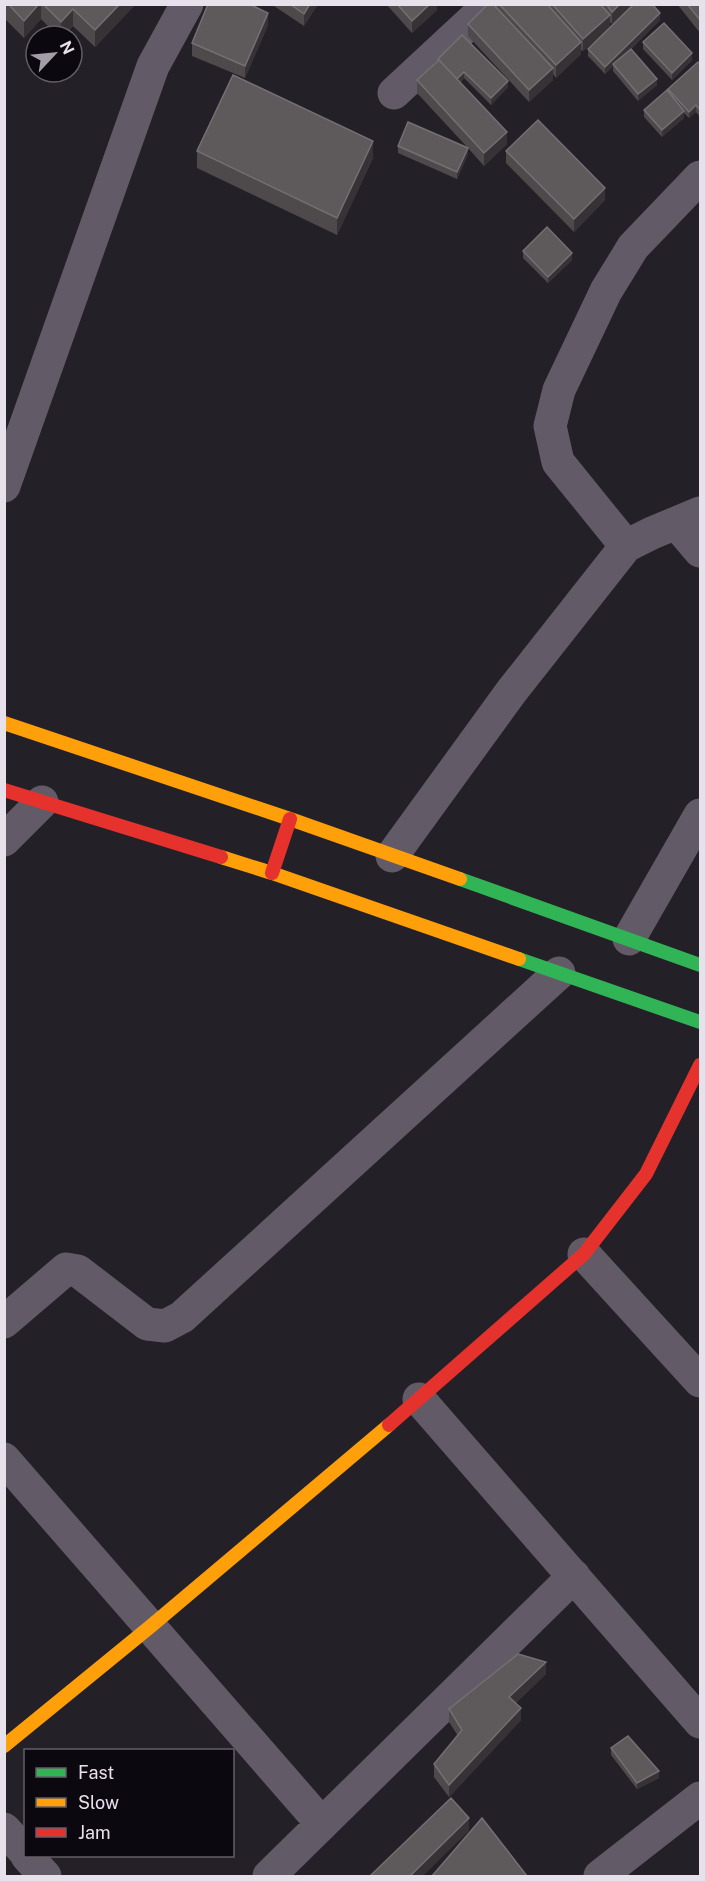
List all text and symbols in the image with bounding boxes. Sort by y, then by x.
north arrow [24,24,84,84]
text: N [56,38,78,57]
legend [24,1749,234,1857]
text: Fast [78,1762,114,1783]
text: Slow [78,1792,119,1813]
text: Jam [78,1822,111,1843]

